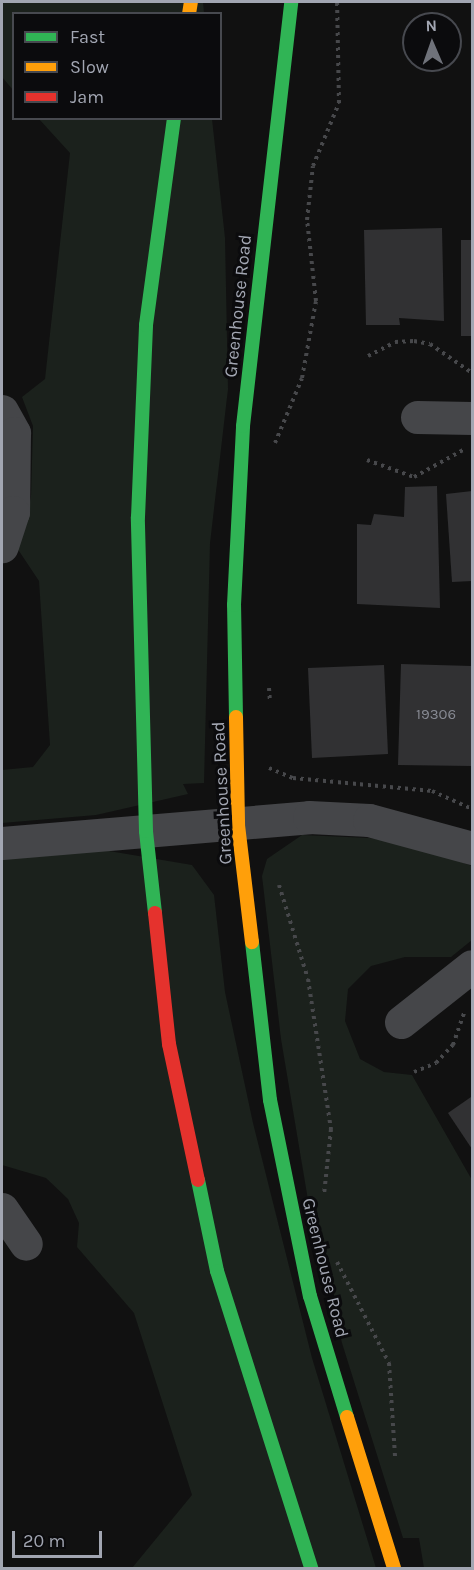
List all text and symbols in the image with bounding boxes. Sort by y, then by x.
legend [12,12,222,120]
north arrow [402,12,462,72]
text: N [425,16,437,35]
text: Fast [70,26,105,48]
text: Slow [70,56,109,78]
text: Jam [70,86,104,108]
street label: Greenhouse Road [220,234,256,378]
house number: 19306 [416,706,456,724]
street label: Greenhouse Road [207,721,237,865]
street label: Greenhouse Road [297,1196,353,1340]
scale bar [15,1519,105,1557]
text: 20 m [23,1530,65,1552]

